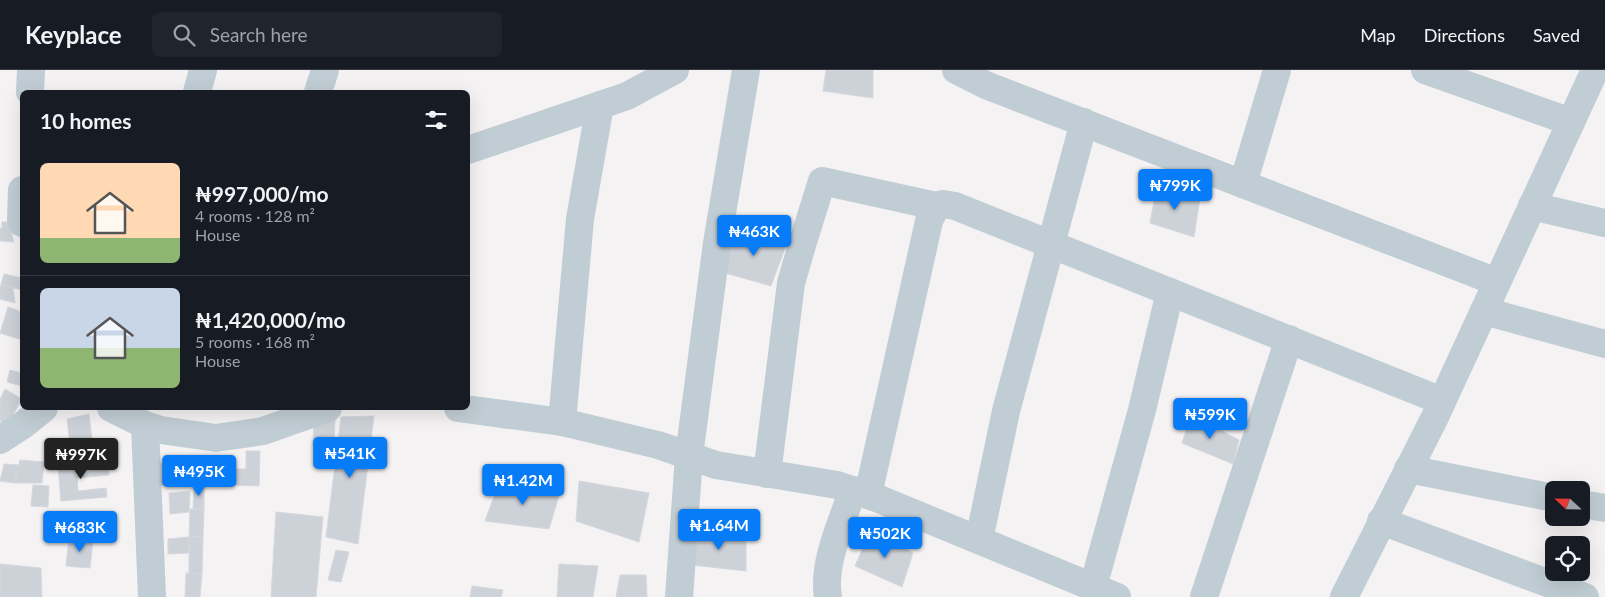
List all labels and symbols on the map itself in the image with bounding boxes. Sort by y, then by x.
pin: ₦799K [1140,168,1210,211]
pin: ₦463K [719,214,789,257]
pin: ₦599K [1175,398,1245,440]
pin: ₦541K [315,436,385,479]
pin: ₦997K [46,438,116,480]
pin: ₦495K [164,454,234,497]
pin: ₦1.42M [482,464,564,506]
north arrow [1545,481,1590,526]
pin: ₦1.64M [678,508,760,551]
pin: ₦683K [45,510,115,553]
pin: ₦502K [850,516,920,559]

